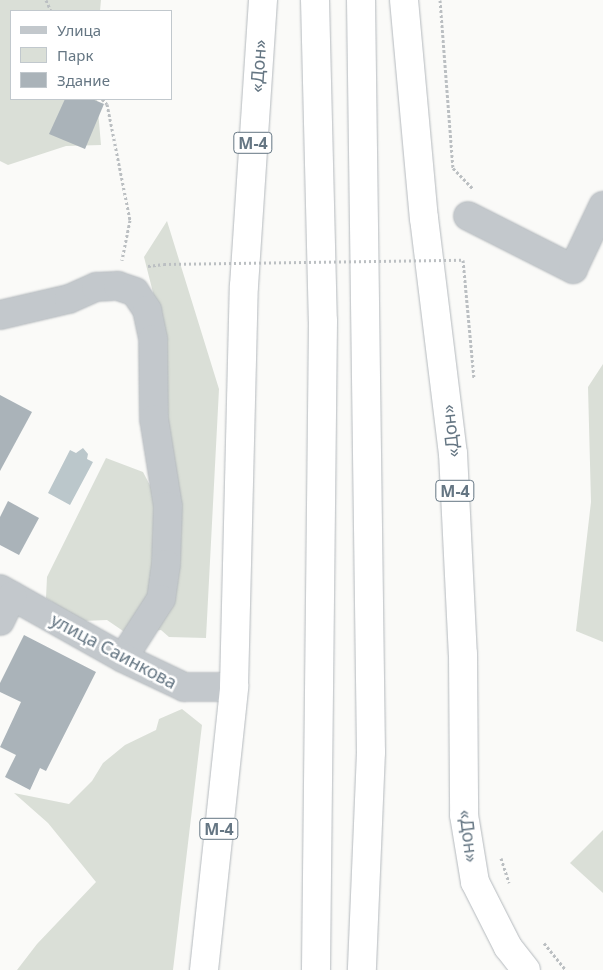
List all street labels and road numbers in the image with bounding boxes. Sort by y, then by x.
street label: «Дон» [245,39,271,93]
road number: М-4 [233,130,273,156]
street label: «Дон» [436,403,464,459]
road number: М-4 [435,478,475,504]
street label: улица Саинкова [47,609,181,693]
street label: «Дон» [455,808,483,864]
road number: М-4 [199,816,239,842]

